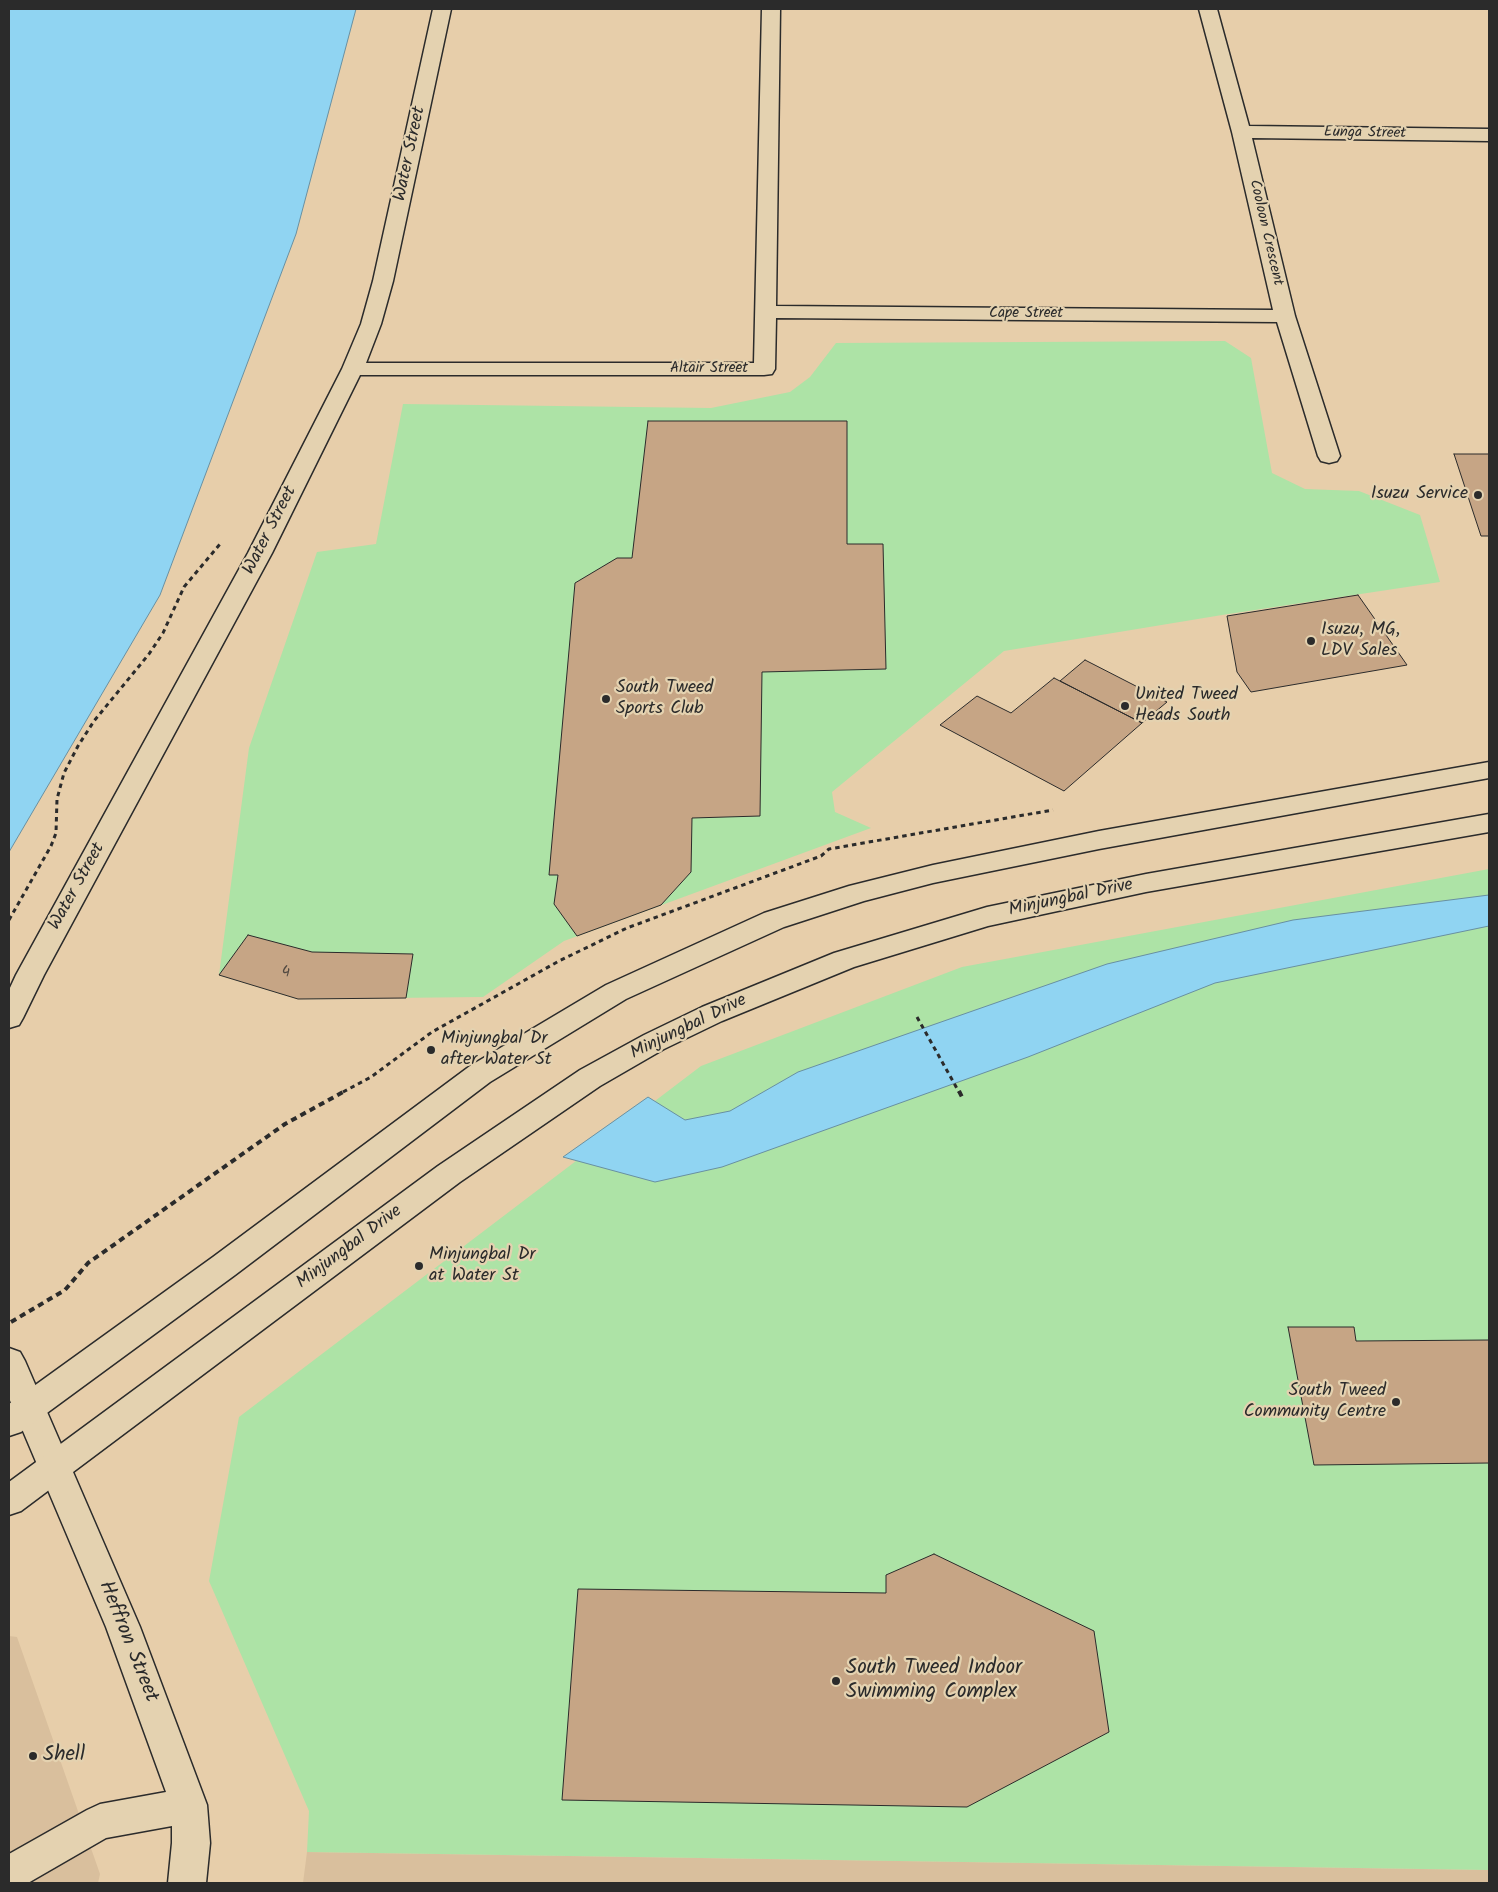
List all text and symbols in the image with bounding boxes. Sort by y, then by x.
street label: Water Street [390,105,432,203]
street label: Eunga Street [1324,124,1406,144]
street label: Cooloon Crescent [1244,178,1286,288]
street label: Cape Street [989,305,1063,323]
street label: Altair Street [670,360,748,378]
street label: Water Street [239,483,303,579]
place label: Isuzu Service [1371,484,1468,506]
marker: Isuzu Service [1472,489,1484,501]
place label: Isuzu, MG, LDV Sales [1321,620,1400,662]
marker: Isuzu, MG, LDV Sales [1305,635,1317,647]
place label: South Tweed Sports Club [616,678,713,721]
place label: United Tweed Heads South [1135,685,1238,728]
marker: South Tweed Sports Club [600,693,612,705]
marker: United Tweed Heads South [1119,700,1131,712]
street label: Water Street [45,840,111,934]
street label: Minjungbal Drive [1007,875,1135,923]
house number: 4 [282,964,290,982]
street label: Minjungbal Drive [627,991,751,1065]
place label: Minjungbal Dr after Water St [441,1029,552,1072]
marker: Minjungbal Dr after Water St [425,1044,437,1056]
street label: Minjungbal Drive [293,1201,407,1295]
place label: Minjungbal Dr at Water St [429,1245,536,1288]
marker: Minjungbal Dr at Water St [413,1260,425,1272]
place label: South Tweed Community Centre [1244,1381,1386,1424]
marker: South Tweed Community Centre [1390,1396,1402,1408]
street label: Heffron Street [91,1578,163,1706]
place label: South Tweed Indoor Swimming Complex [846,1656,1022,1706]
marker: South Tweed Indoor Swimming Complex [830,1675,842,1687]
place label: Shell [43,1743,85,1769]
marker: Shell [27,1750,39,1762]

